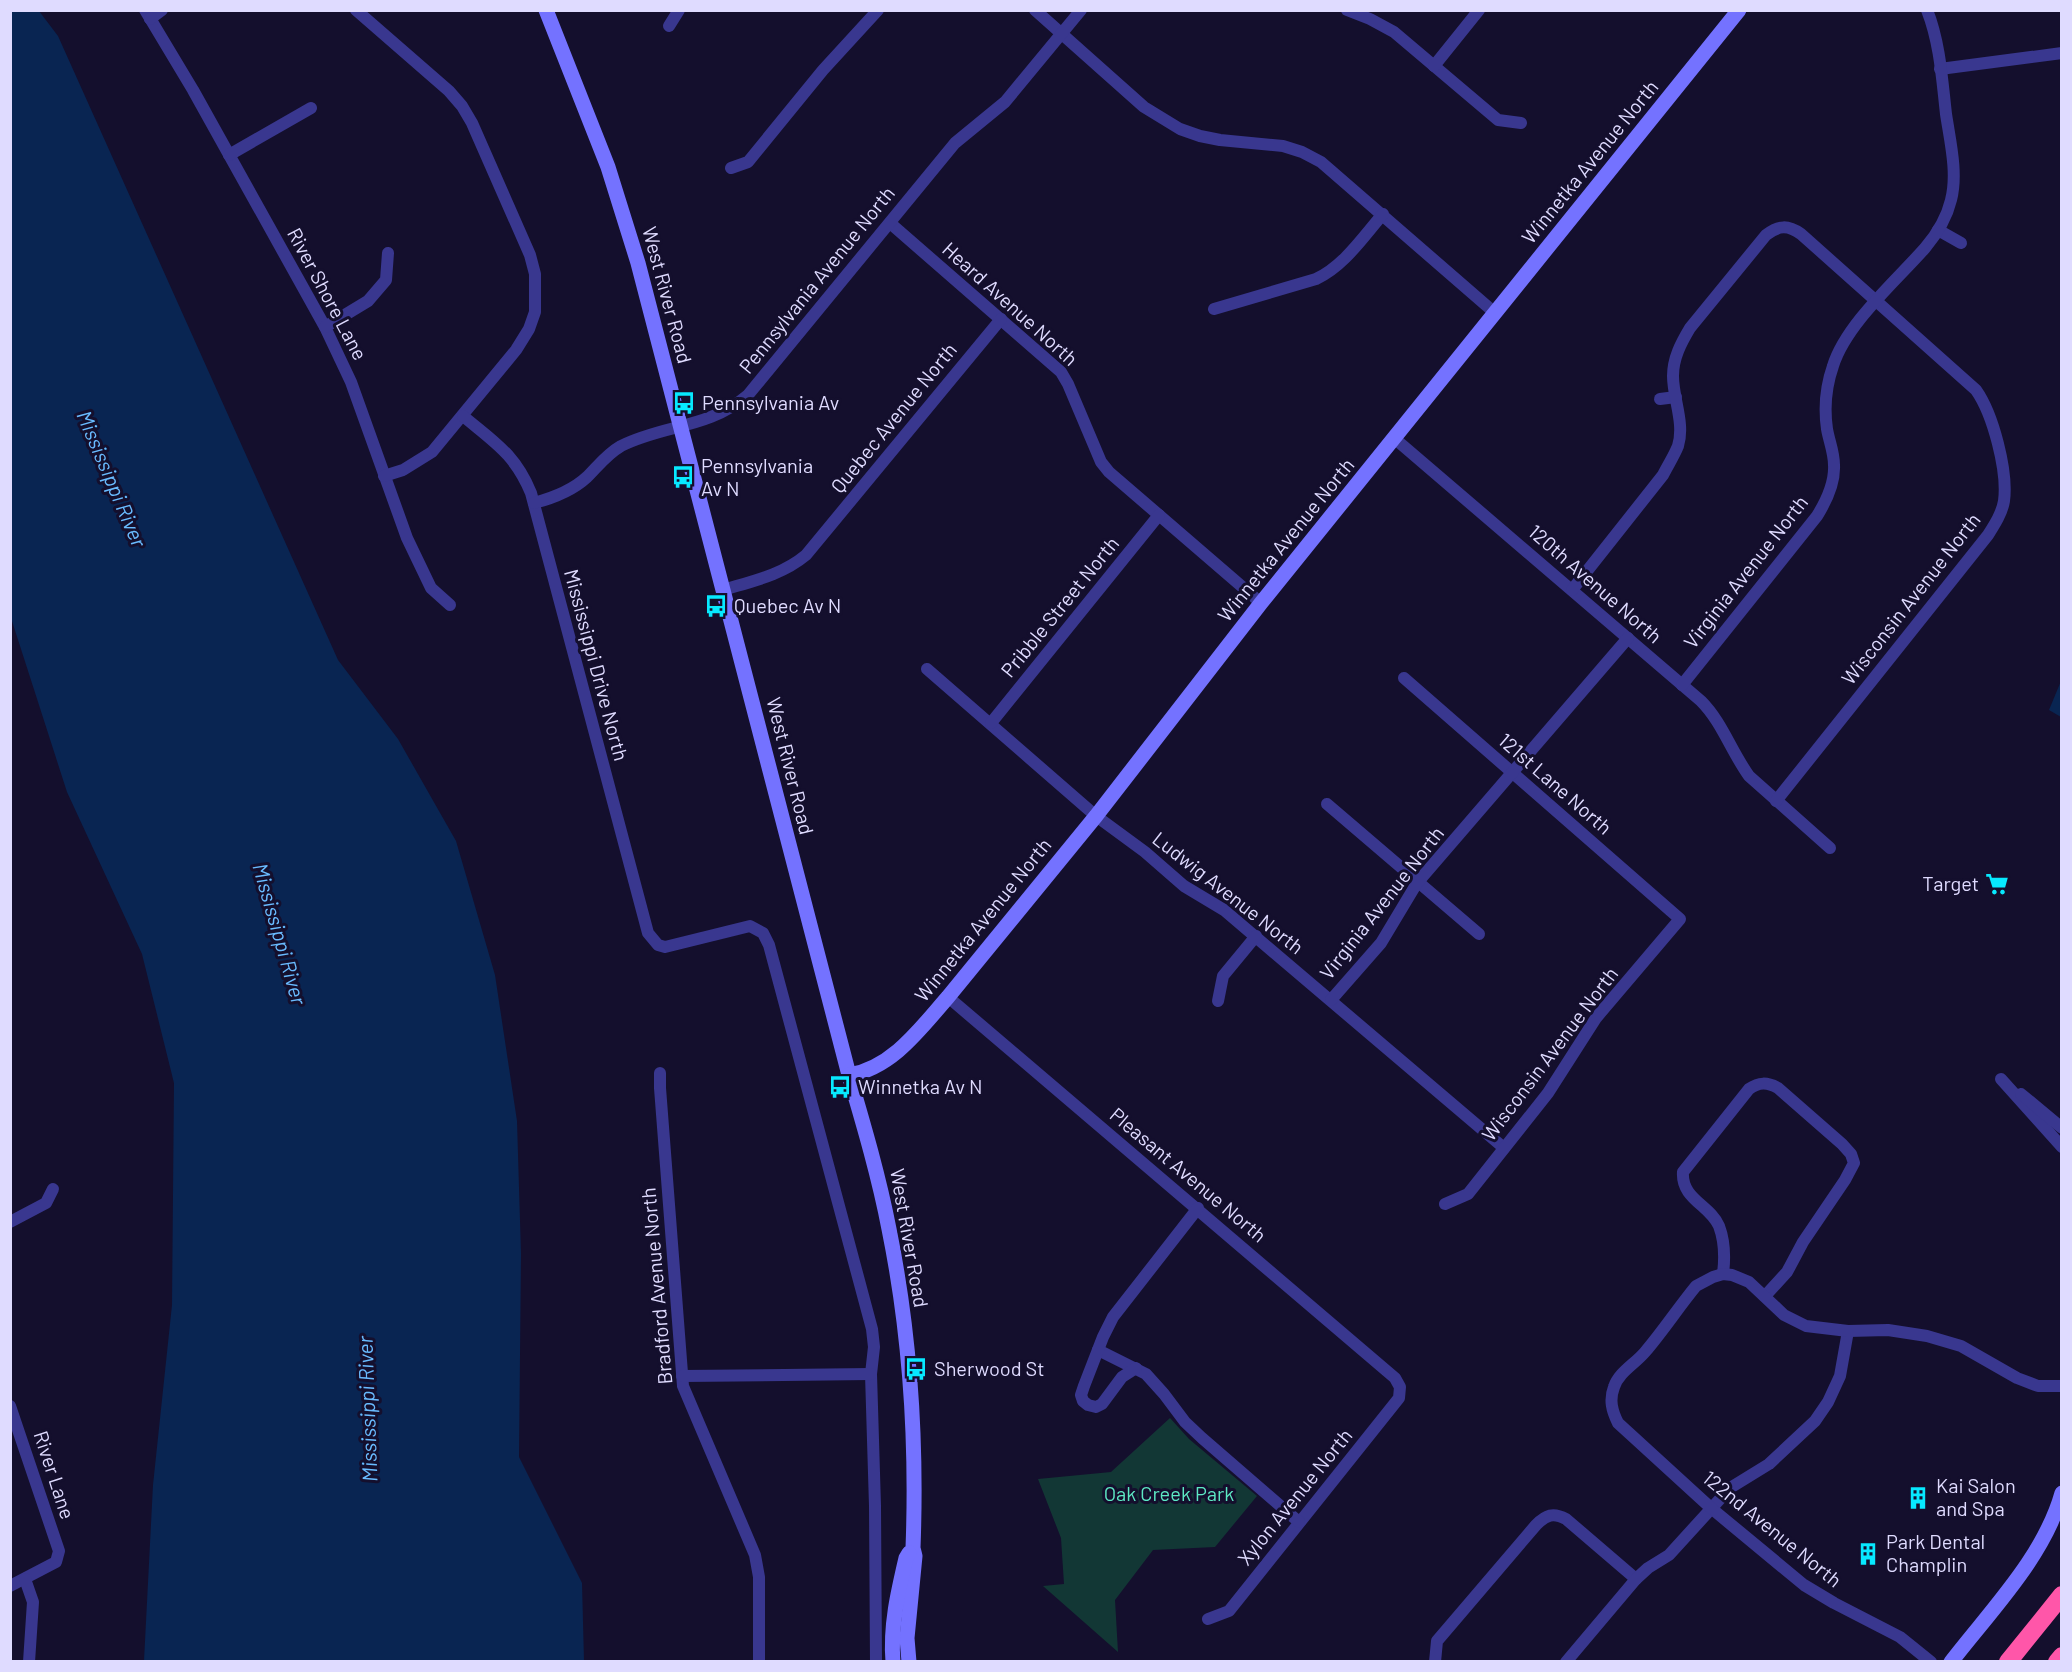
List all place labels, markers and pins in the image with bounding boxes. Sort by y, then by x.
bus stop icon: Pennsylvania Av [671,390,697,416]
place label: Pennsylvania Av [702,390,839,414]
place label: Pennsylvania Av N [701,453,813,500]
bus stop icon: Pennsylvania Av N [670,464,696,490]
bus stop icon: Quebec Av N [703,593,729,619]
place label: Quebec Av N [734,593,841,617]
place label: Target [1922,871,1979,895]
supermarket icon: Target [1984,871,2010,897]
bus stop icon: Winnetka Av N [827,1074,853,1100]
place label: Winnetka Av N [858,1074,983,1098]
bus stop icon: Sherwood St [903,1356,929,1382]
place label: Sherwood St [934,1356,1045,1380]
place label: Kai Salon and Spa [1936,1473,2016,1520]
building icon: Kai Salon and Spa [1905,1485,1931,1511]
place label: Park Dental Champlin [1886,1529,1985,1576]
building icon: Park Dental Champlin [1855,1541,1881,1567]

